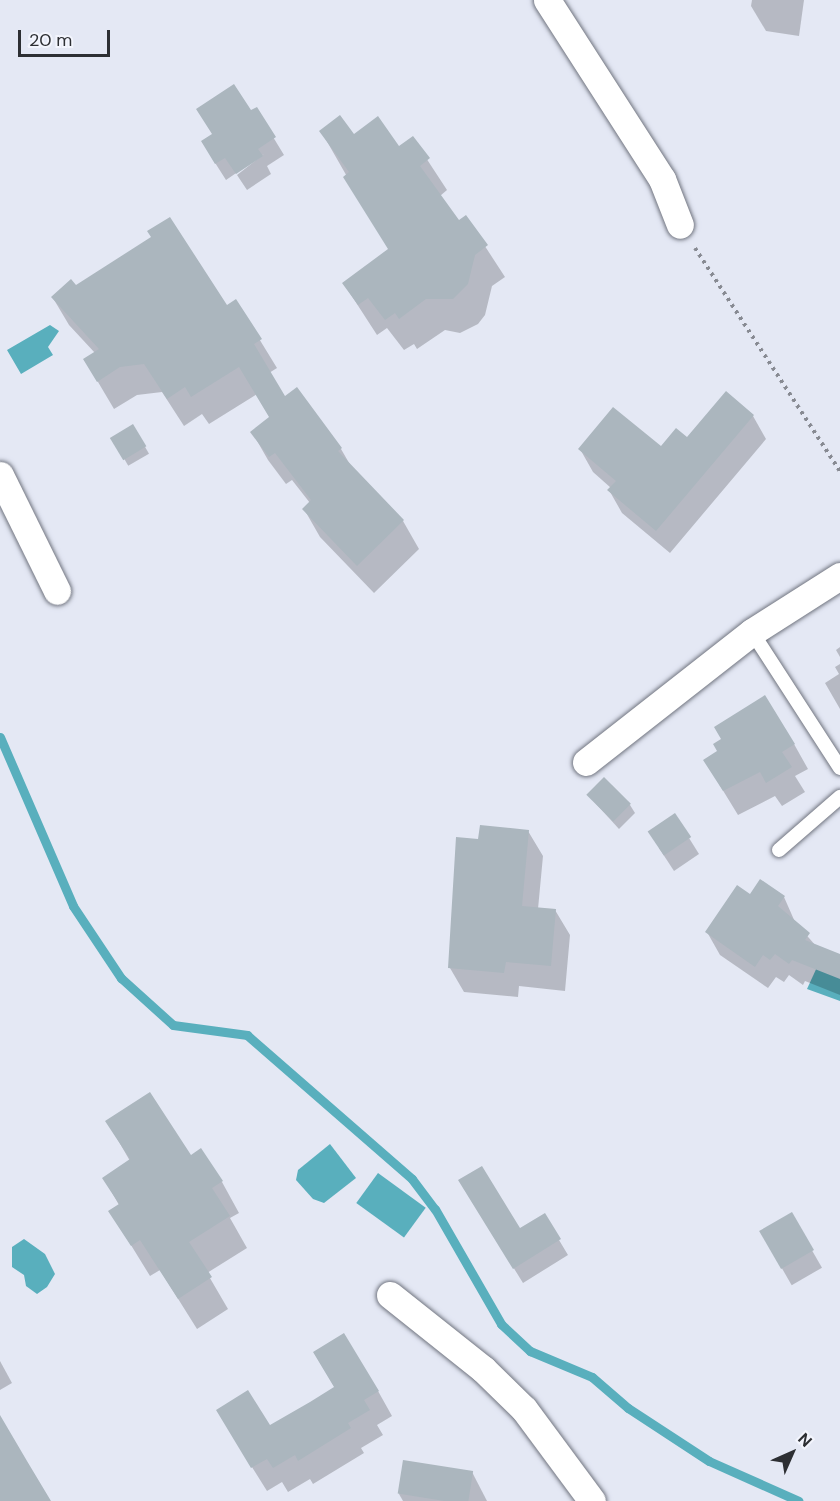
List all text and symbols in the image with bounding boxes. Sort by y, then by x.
scale bar [21,18,112,56]
text: 20 m [29,28,72,52]
north arrow [762,1423,822,1483]
text: N [794,1428,817,1451]

